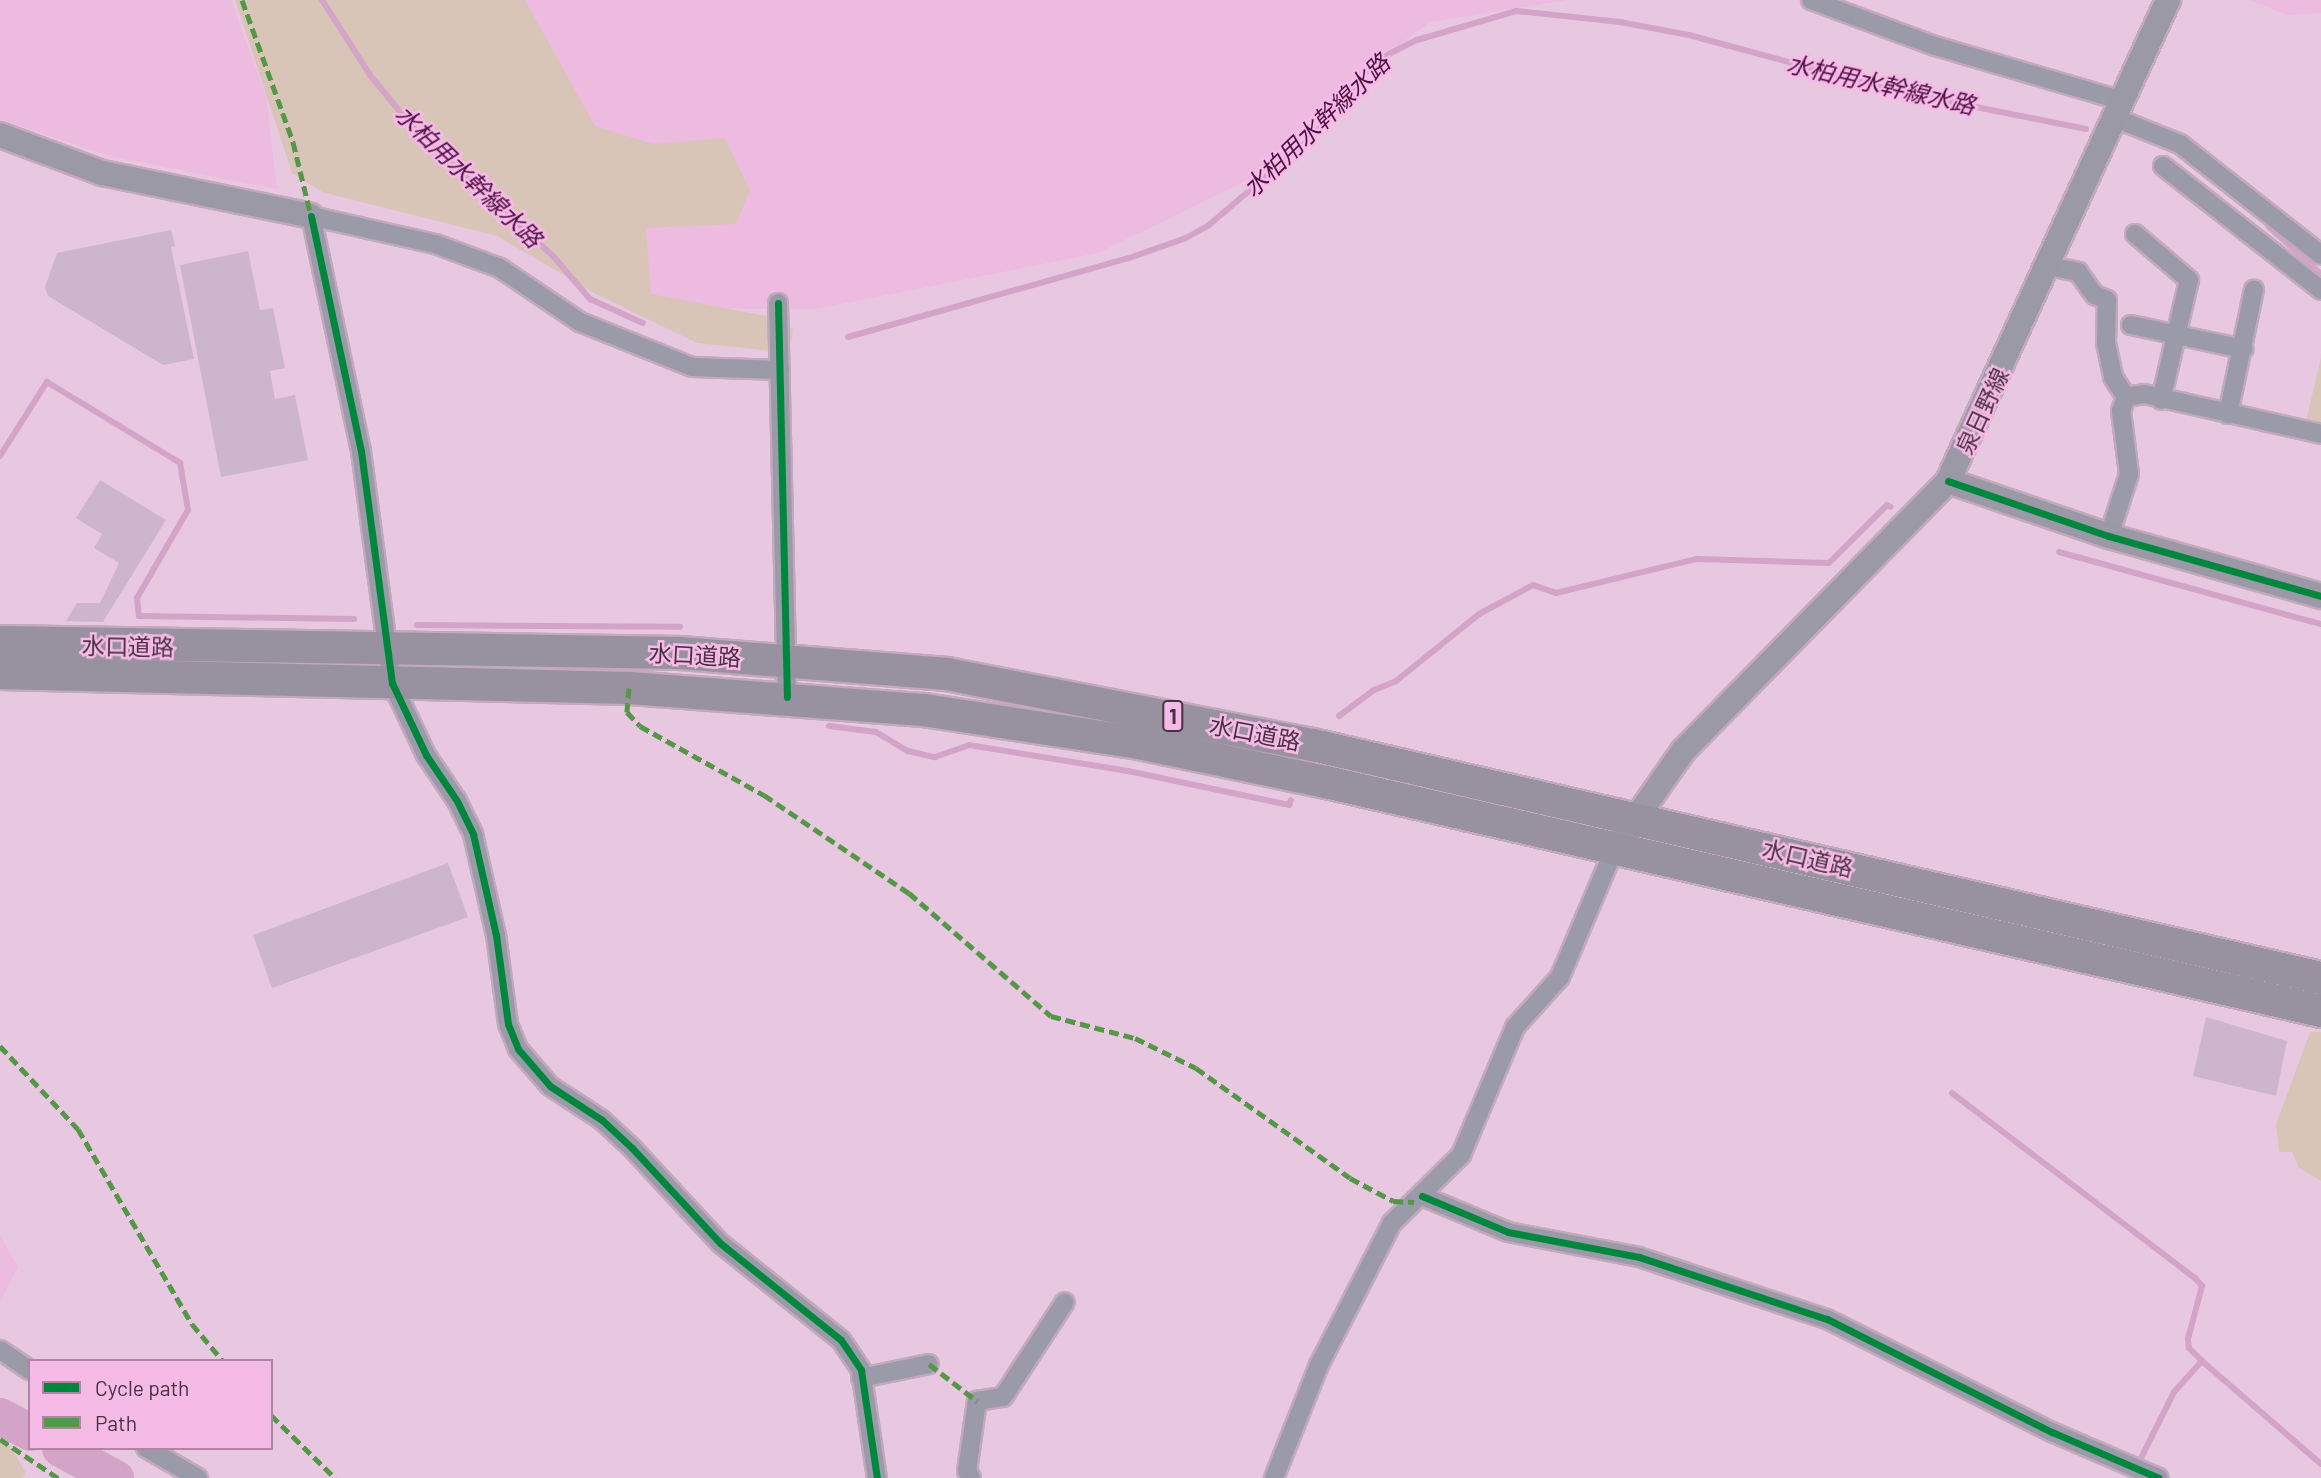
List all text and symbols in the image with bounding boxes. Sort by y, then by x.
water label: 水柏用水幹線水路 [1237,48,1395,202]
water label: 水柏用水幹線水路 [1784,48,1978,120]
water label: 水柏用水幹線水路 [390,99,548,253]
street label: 泉日野線 [1950,363,2014,459]
street label: 水口道路 [82,631,174,661]
street label: 水口道路 [648,639,742,671]
road number: 1 [1161,698,1185,734]
street label: 水口道路 [1207,711,1303,755]
street label: 水口道路 [1760,834,1856,882]
legend [28,1359,273,1450]
text: Cycle path [95,1375,189,1400]
text: Path [95,1410,137,1435]

